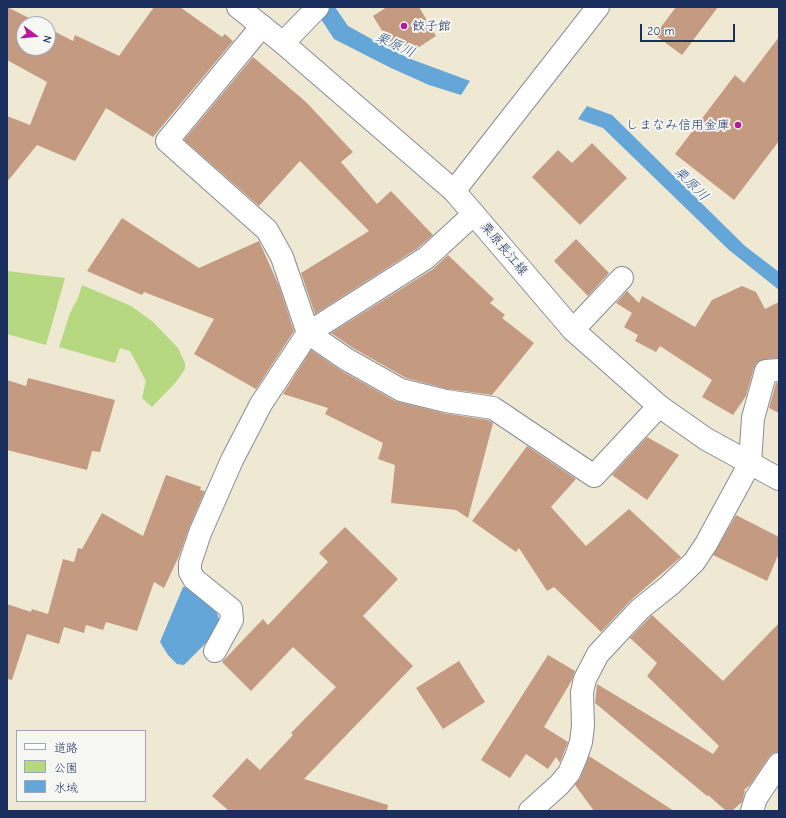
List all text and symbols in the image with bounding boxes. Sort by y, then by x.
north arrow [16,16,56,56]
scale bar [642,16,737,42]
place label: 餃子館 [412,18,451,34]
marker: 餃子館 [399,21,409,31]
text: 20 m [647,24,675,38]
water label: 栗原川 [372,29,418,61]
text: N [40,34,54,44]
place label: しまなみ信用金庫 [626,117,730,133]
marker: しまなみ信用金庫 [733,120,743,130]
water label: 栗原川 [670,163,712,205]
street label: 栗原長江線 [477,219,531,279]
legend [16,730,146,802]
text: 道路 [54,741,78,755]
text: 公園 [54,761,78,775]
text: 水域 [54,781,78,795]

